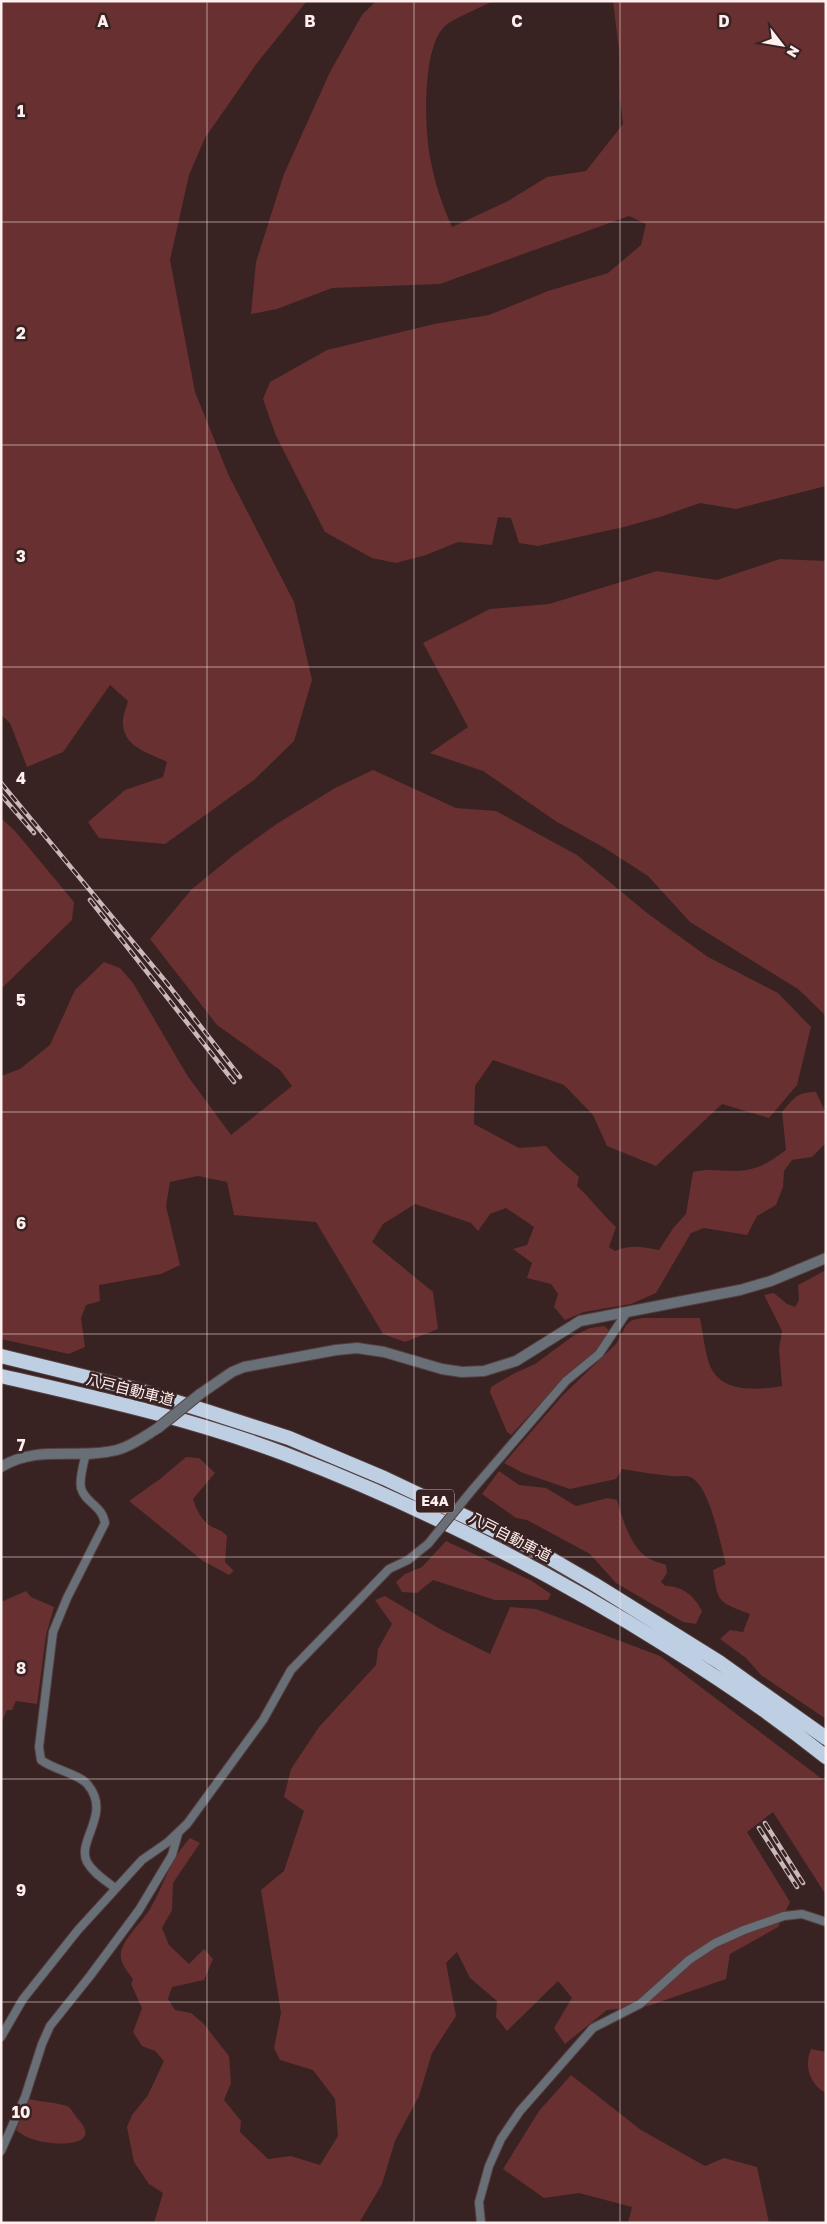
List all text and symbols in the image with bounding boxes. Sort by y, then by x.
text: A [97,11,109,31]
text: B [304,11,316,31]
text: C [511,11,523,31]
text: D [718,11,730,31]
north arrow [757,20,807,70]
text: N [784,43,804,61]
text: 1 [17,101,25,121]
text: 2 [16,323,26,343]
text: 3 [16,546,26,566]
text: 4 [16,768,26,788]
text: 5 [16,990,26,1010]
text: 6 [16,1213,26,1233]
street label: 八戸自動車道 [84,1369,176,1409]
text: 7 [17,1435,26,1455]
road number: E4A [416,1490,454,1512]
street label: 八戸自動車道 [466,1508,555,1565]
text: 8 [16,1658,26,1678]
text: 9 [16,1880,26,1900]
text: 10 [12,2102,30,2122]

